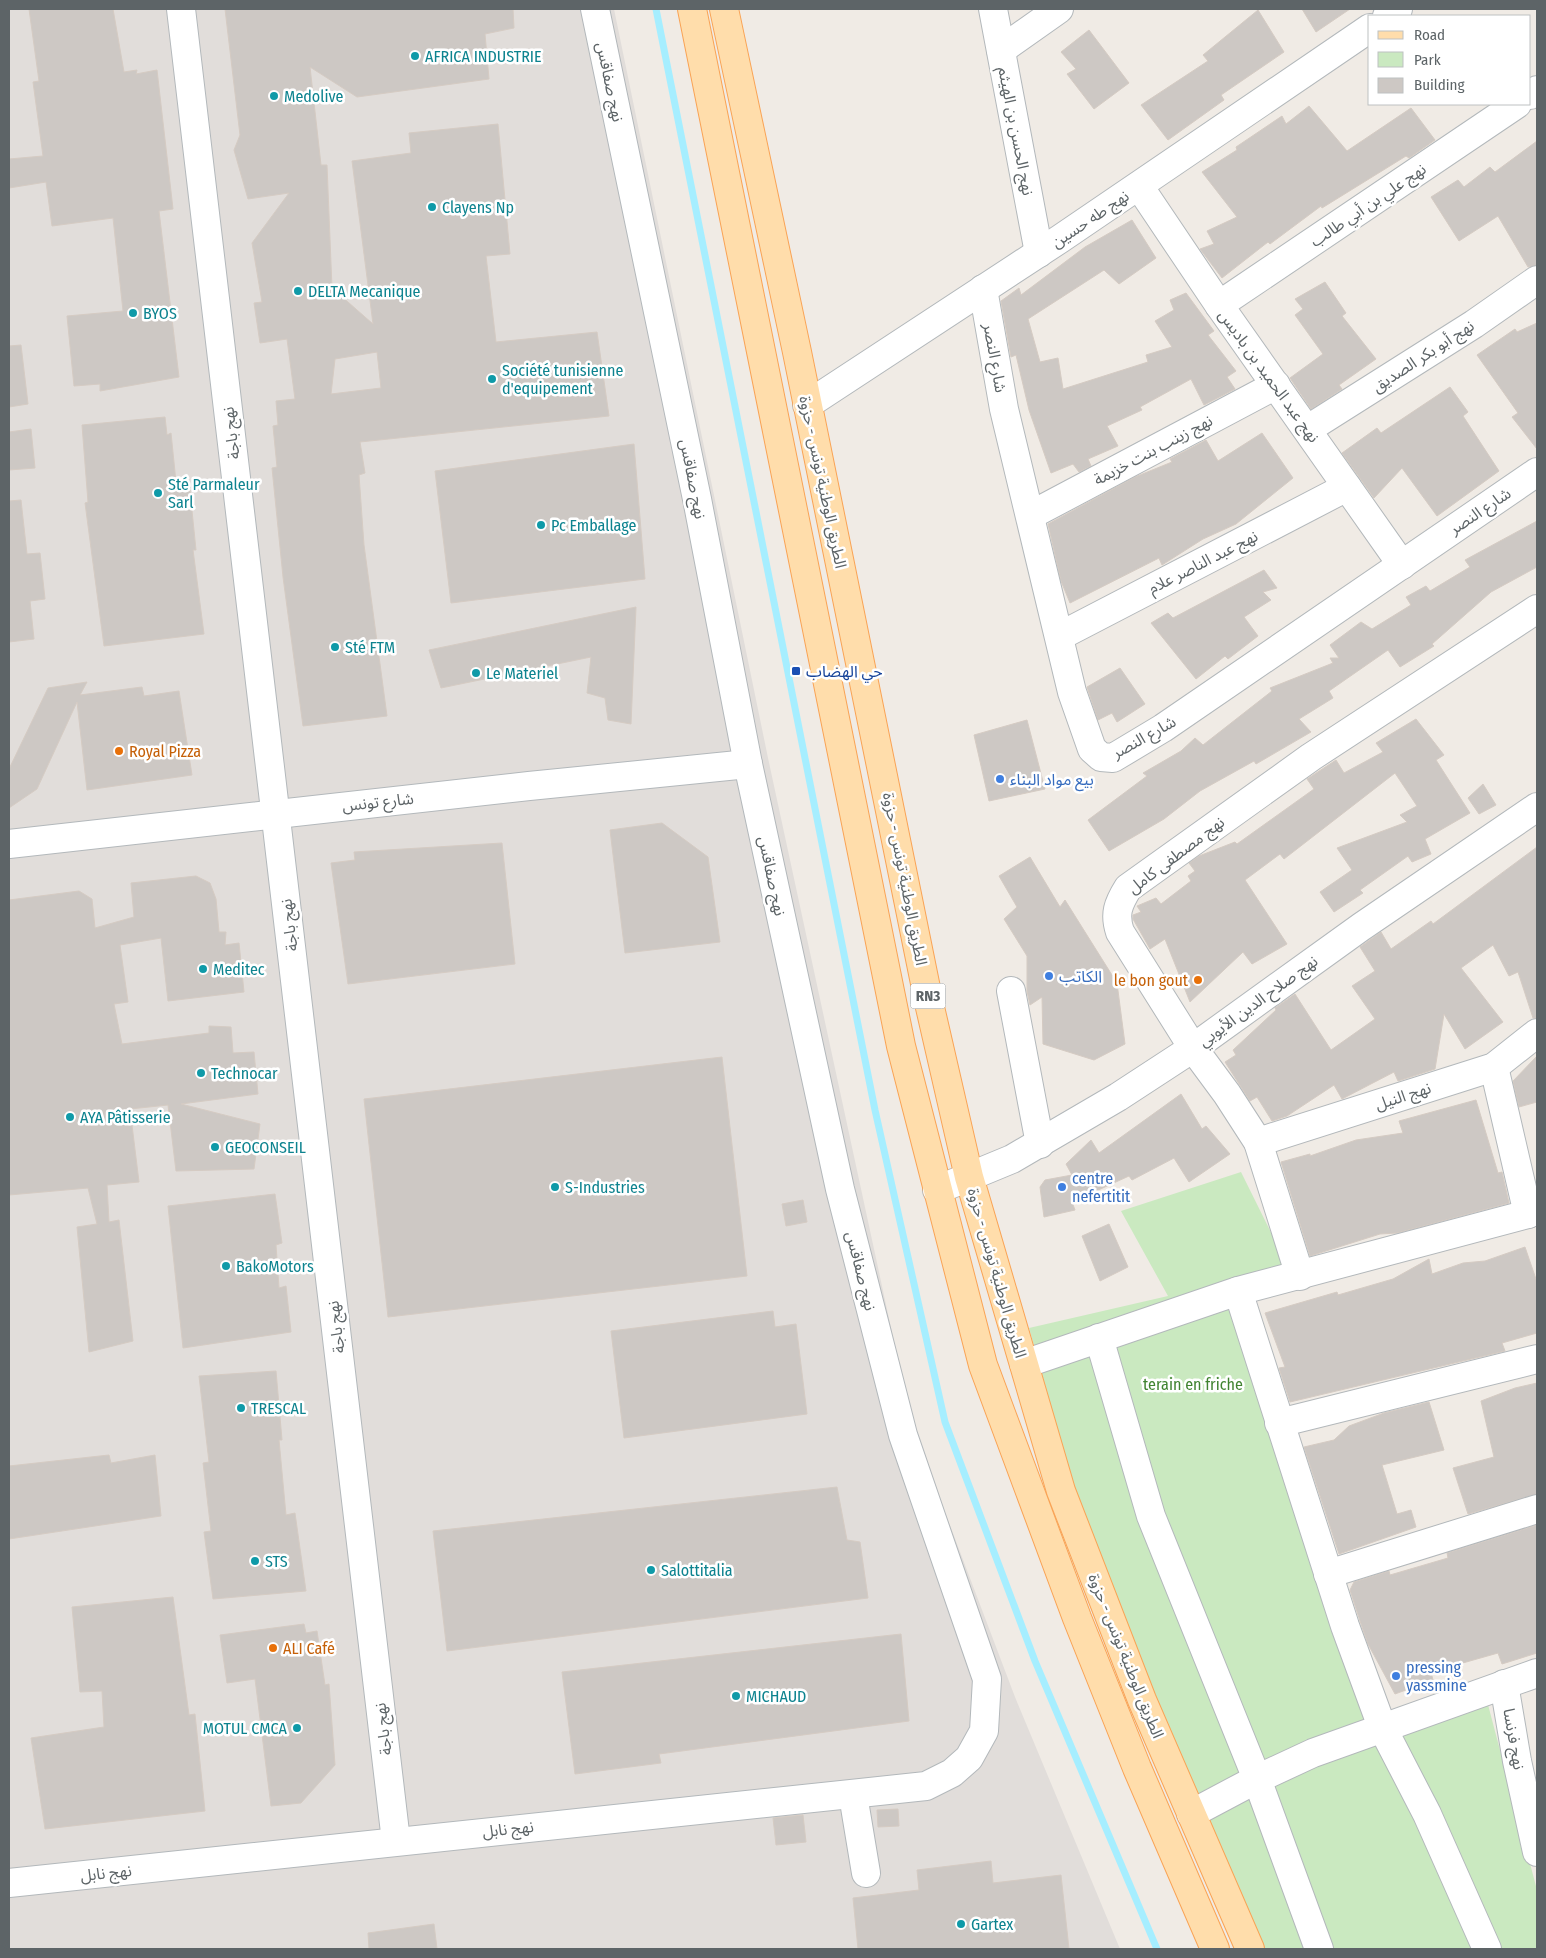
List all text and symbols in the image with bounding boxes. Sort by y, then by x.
legend [1368,15,1531,105]
text: Road [1414,26,1445,44]
street label: نهج صفاقس [589,40,628,124]
place label: AFRICA INDUSTRIE [425,47,542,66]
marker: AFRICA INDUSTRIE [409,50,421,62]
text: Park [1414,51,1441,69]
street label: نهج الحسن بن الهيثم [991,65,1038,197]
text: Building [1414,76,1465,94]
place label: Medolive [284,87,344,106]
marker: Medolive [268,90,280,102]
street label: نهج علي بن أبي طالب [1307,159,1431,253]
street label: نهج طه حسين [1048,186,1134,254]
place label: Clayens Np [442,198,514,217]
marker: Clayens Np [426,201,438,213]
place label: DELTA Mecanique [308,282,421,301]
marker: DELTA Mecanique [292,285,304,297]
place label: BYOS [143,304,177,323]
street label: نهج عبد الحميد بن باديس [1212,306,1324,448]
marker: BYOS [127,307,139,319]
street label: نهج أبو بكر الصديق [1368,316,1479,399]
street label: شارع النصر [976,321,1010,395]
place label: Société tunisienne d'equipement [502,361,623,398]
marker: Société tunisienne d'equipement [486,373,498,385]
street label: الطريق الوطنية تونس - حزوة [794,394,851,570]
street label: نهج باجة [218,405,247,460]
street label: نهج زينب بنت خزيمة [1090,411,1217,492]
street label: نهج صفاقس [673,437,710,521]
place label: Sté Parmaleur Sarl [168,475,260,512]
street label: شارع النصر [1445,484,1516,541]
marker: Sté Parmaleur Sarl [152,487,164,499]
place label: Pc Emballage [551,516,637,535]
marker: Pc Emballage [535,519,547,531]
street label: نهج عبد الناصر علام [1145,526,1262,600]
place label: Sté FTM [345,638,395,657]
marker: Sté FTM [329,641,341,653]
place label: حي الهضاب [806,662,883,683]
place label: Le Materiel [486,664,558,683]
marker: حي الهضاب [790,665,802,677]
marker: Le Materiel [470,667,482,679]
street label: شارع النصر [1108,712,1181,765]
place label: Royal Pizza [129,742,201,761]
marker: Royal Pizza [113,745,125,757]
place label: بيع مواد البناء [1010,770,1094,792]
marker: بيع مواد البناء [994,773,1006,785]
street label: شارع تونس [341,789,415,818]
street label: الطريق الوطنية تونس - حزوة [878,791,931,967]
street label: نهج مصطفى كامل [1124,812,1230,900]
street label: نهج صفاقس [751,834,790,918]
street label: نهج باجة [276,897,305,952]
street label: نهج صلاح الدين الأيوبي [1195,951,1323,1053]
place label: Meditec [213,960,265,979]
marker: Meditec [197,963,209,975]
place label: الكاتب [1059,967,1102,986]
marker: الكاتب [1043,970,1055,982]
place label: le bon gout [1114,971,1189,990]
marker: le bon gout [1192,974,1204,986]
road number: RN3 [910,984,946,1008]
place label: Technocar [211,1064,278,1083]
marker: Technocar [195,1067,207,1079]
street label: نهج النيل [1373,1078,1434,1117]
place label: AYA Pâtisserie [80,1108,171,1127]
marker: AYA Pâtisserie [64,1111,76,1123]
place label: GEOCONSEIL [225,1138,306,1157]
marker: GEOCONSEIL [209,1141,221,1153]
place label: centre nefertitit [1072,1169,1131,1206]
place label: S-Industries [565,1178,645,1197]
marker: S-Industries [549,1181,561,1193]
marker: centre nefertitit [1056,1181,1068,1193]
street label: الطريق الوطنية تونس - حزوة [963,1186,1030,1360]
street label: نهج صفاقس [839,1229,880,1313]
place label: BakoMotors [236,1257,314,1276]
marker: BakoMotors [220,1260,232,1272]
street label: نهج باجة [323,1299,352,1354]
park label: terain en friche [1143,1375,1243,1394]
place label: TRESCAL [251,1399,306,1418]
marker: TRESCAL [235,1402,247,1414]
place label: STS [265,1552,288,1571]
marker: STS [249,1555,261,1567]
place label: Salottitalia [661,1561,733,1580]
marker: Salottitalia [645,1564,657,1576]
street label: الطريق الوطنية تونس - حزوة [1083,1571,1168,1741]
place label: ALI Café [283,1639,335,1658]
marker: ALI Café [267,1642,279,1654]
place label: pressing yassmine [1406,1658,1467,1695]
marker: pressing yassmine [1390,1670,1402,1682]
place label: MICHAUD [746,1687,806,1706]
marker: MICHAUD [730,1690,742,1702]
street label: نهج باجة [370,1701,399,1756]
street label: نهج فرنسا [1496,1707,1529,1772]
place label: MOTUL CMCA [203,1719,288,1738]
marker: MOTUL CMCA [291,1722,303,1734]
street label: نهج نابل [481,1817,535,1844]
street label: نهج نابل [79,1861,133,1888]
place label: Gartex [971,1915,1013,1934]
marker: Gartex [955,1918,967,1930]

